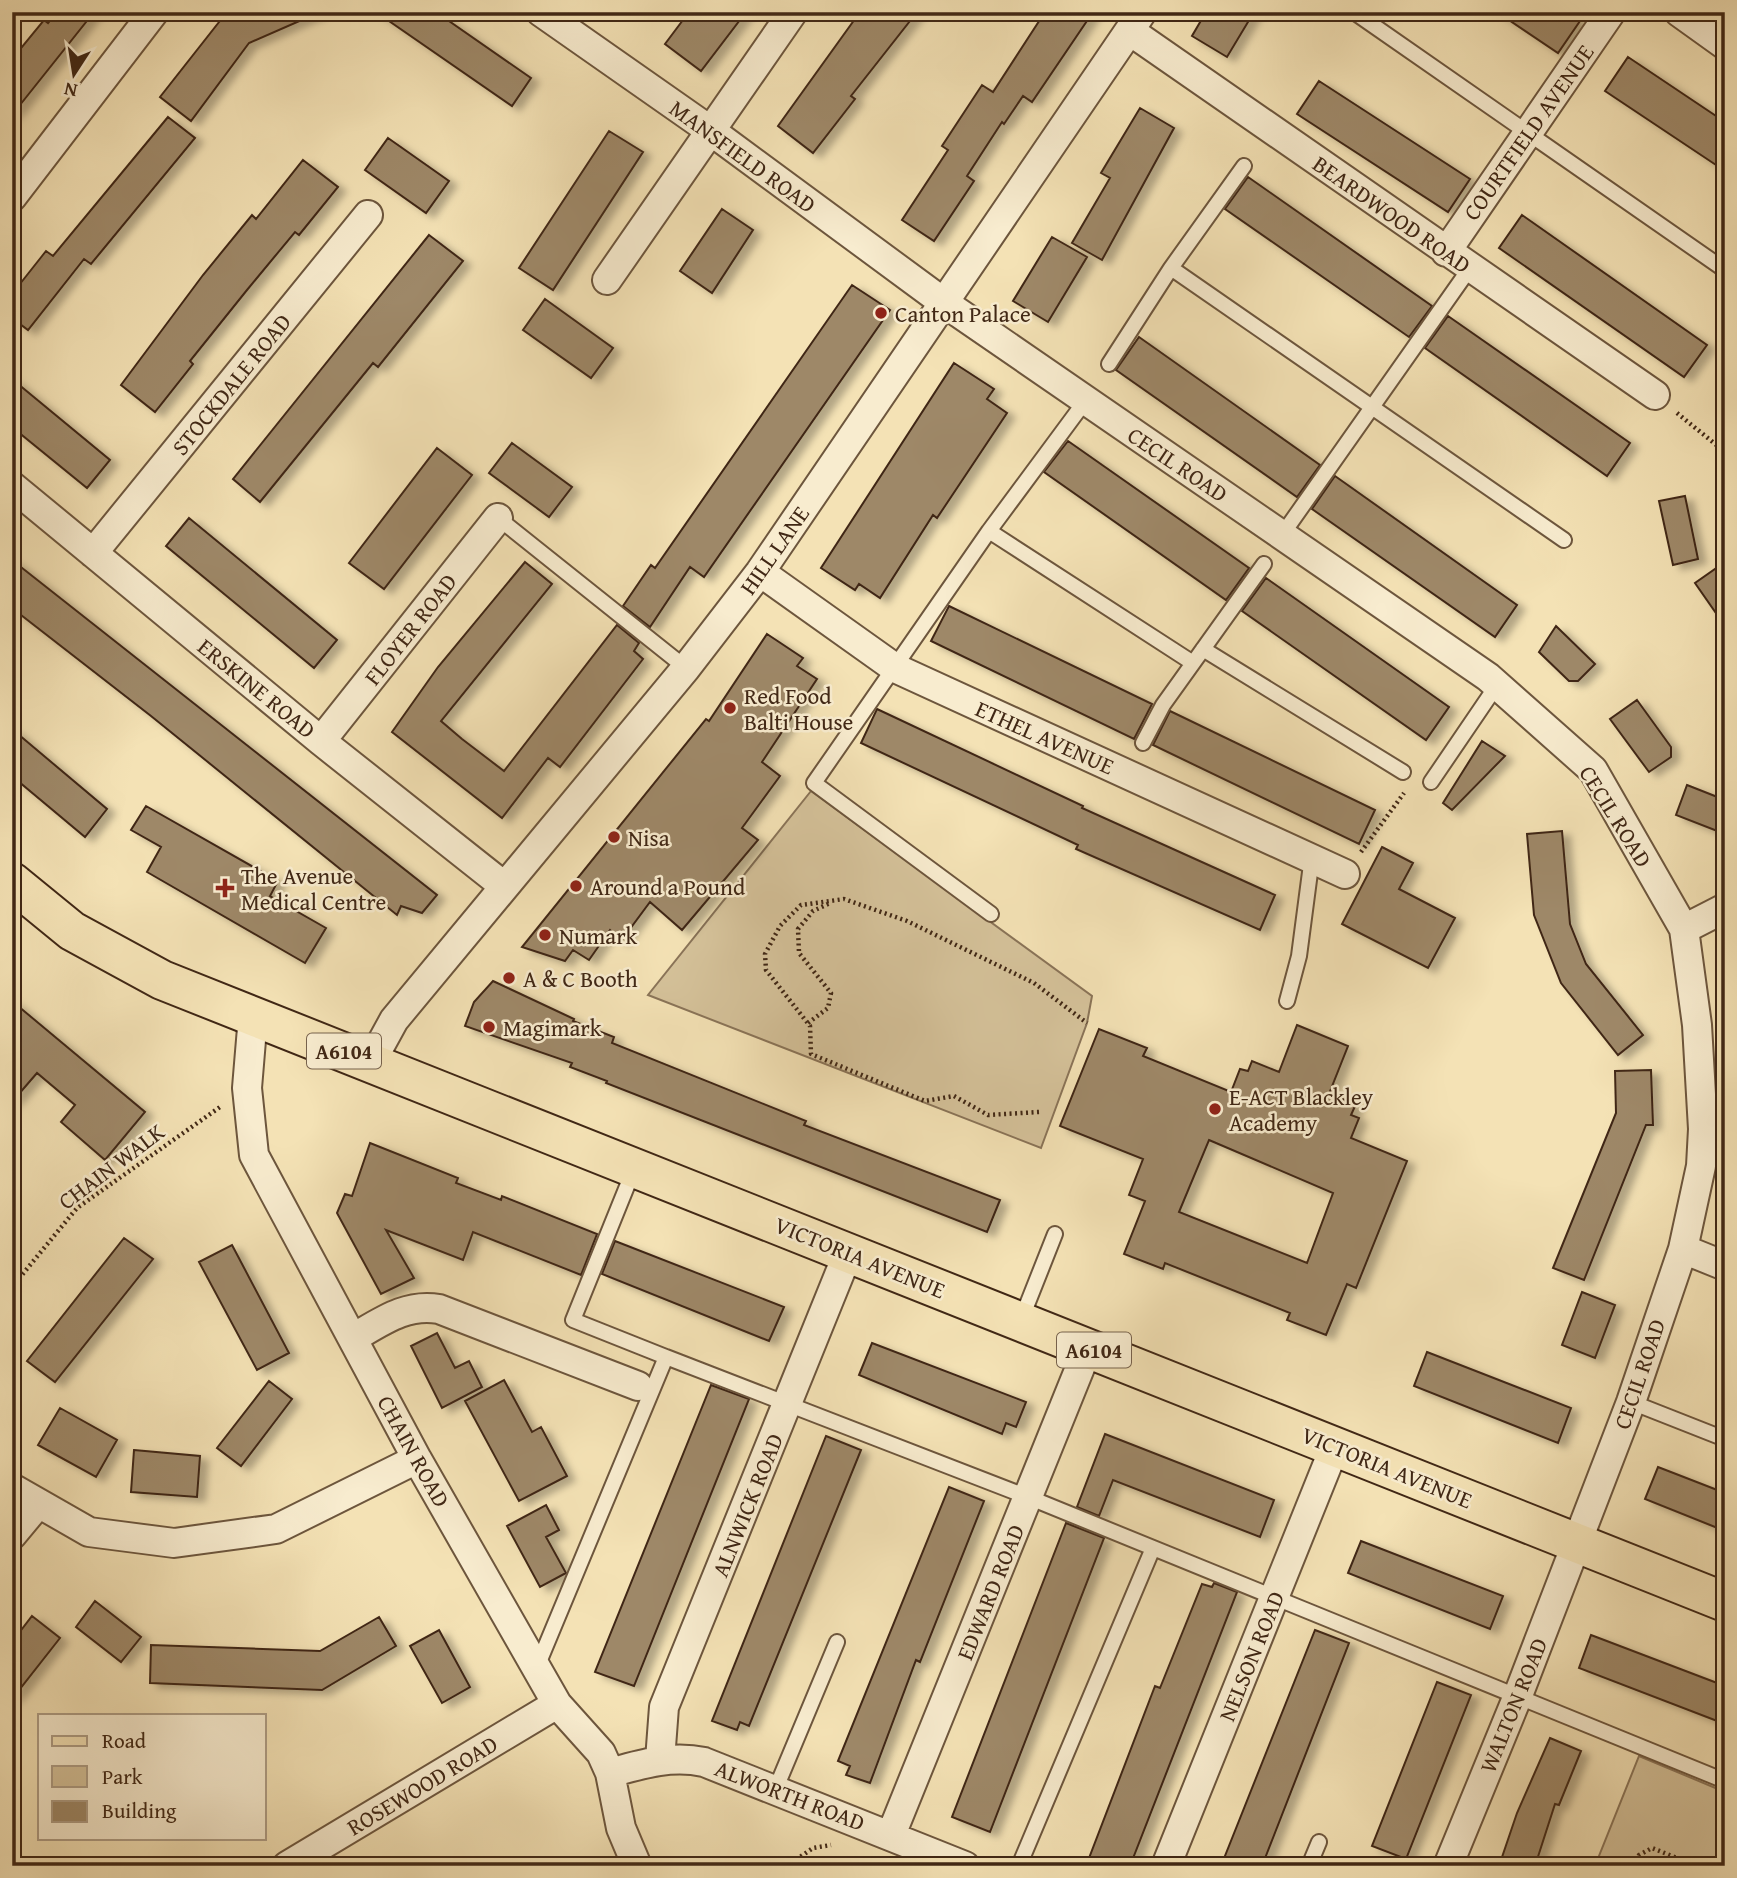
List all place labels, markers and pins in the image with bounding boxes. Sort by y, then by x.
place label: Canton Palace [895,297,1031,330]
marker: Canton Palace [873,305,889,321]
place label: Red Food Balti House [744,679,853,738]
marker: Red Food Balti House [722,700,738,716]
place label: Nisa [628,821,670,854]
marker: Nisa [606,829,622,845]
place label: The Avenue Medical Centre [241,859,386,918]
place label: Around a Pound [590,870,746,903]
marker: The Avenue Medical Centre [215,878,235,898]
marker: Around a Pound [568,878,584,894]
place label: Numark [559,919,638,952]
marker: Numark [537,927,553,943]
place label: A & C Booth [523,962,638,995]
marker: A & C Booth [501,970,517,986]
place label: Magimark [503,1011,602,1044]
marker: Magimark [481,1019,497,1035]
place label: E-ACT Blackley Academy [1229,1080,1374,1139]
marker: E-ACT Blackley Academy [1207,1101,1223,1117]

